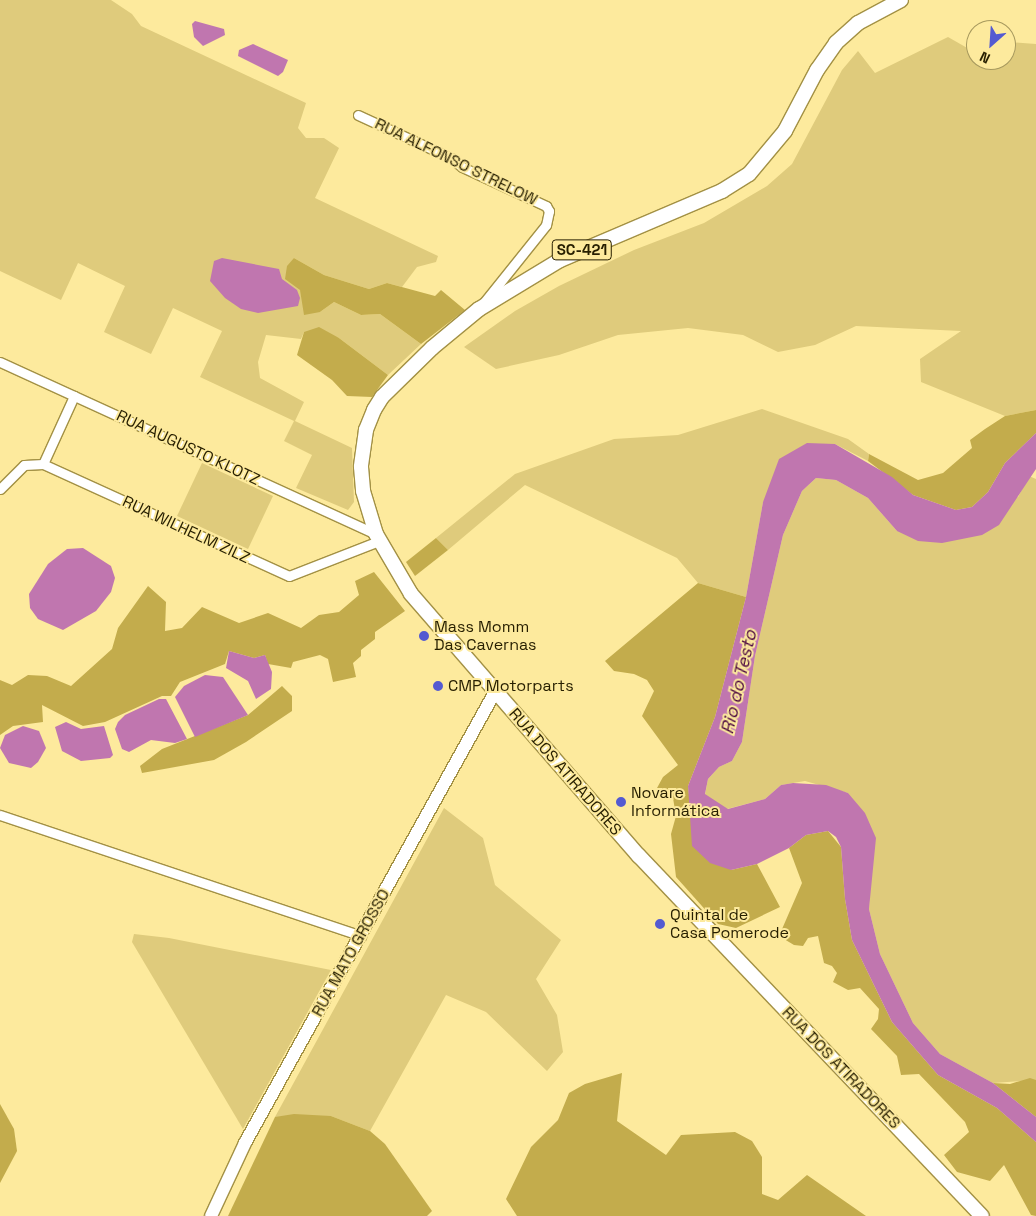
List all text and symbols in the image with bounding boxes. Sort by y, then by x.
north arrow [966,20,1016,70]
text: N [977,47,993,68]
street label: RUA ALFONSO STRELOW [371,114,541,210]
road number: SC-421 [551,238,613,262]
street label: RUA AUGUSTO KLOTZ [113,406,263,490]
street label: RUA WILHELM ZILZ [119,492,253,568]
place label: Mass Momm Das Cavernas [434,617,537,655]
water label: Rio do Testo [716,628,762,736]
marker: Mass Momm Das Cavernas [418,630,430,642]
place label: CMP Motorparts [448,676,574,696]
marker: CMP Motorparts [432,680,444,692]
street label: RUA DOS ATIRADORES [504,704,626,840]
place label: Novare Informática [631,783,720,821]
marker: Novare Informática [615,796,627,808]
street label: RUA MATO GROSSO [308,886,394,1020]
place label: Quintal de Casa Pomerode [670,905,789,943]
marker: Quintal de Casa Pomerode [654,918,666,930]
street label: RUA DOS ATIRADORES [778,1003,904,1133]

